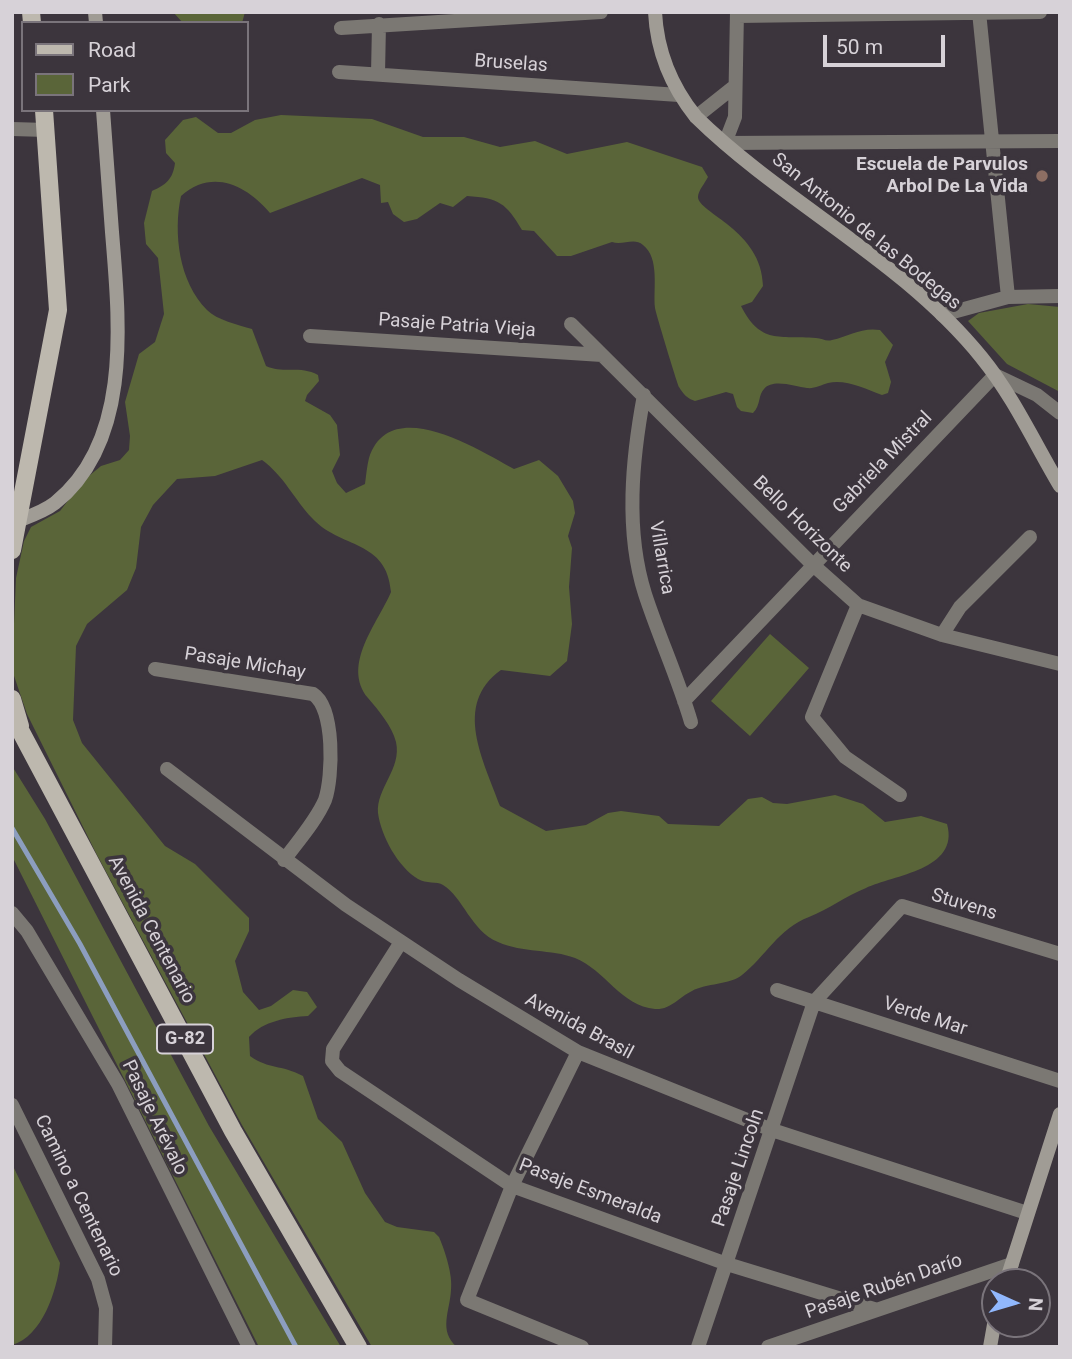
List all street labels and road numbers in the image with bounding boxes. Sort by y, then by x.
street label: Bruselas [474,50,548,78]
street label: San Antonio de las Bodegas [767,149,965,315]
street label: Pasaje Patria Vieja [377,309,537,343]
street label: Gabriela Mistral [829,407,937,519]
street label: Bello Horizonte [748,472,856,578]
street label: Villarrica [643,520,679,596]
street label: Pasaje Michay [183,643,307,685]
street label: Avenida Centenario [102,852,200,1008]
street label: Stuvens [928,884,1000,926]
street label: Avenida Brasil [521,989,637,1065]
street label: Verde Mar [880,993,970,1041]
road number: G-82 [157,1024,213,1054]
street label: Pasaje Arévalo [116,1057,192,1179]
street label: Pasaje Lincoln [708,1106,770,1230]
street label: Camino a Centenario [29,1111,127,1281]
street label: Pasaje Esmeralda [515,1154,665,1230]
street label: Pasaje Rubén Darío [802,1249,966,1325]

